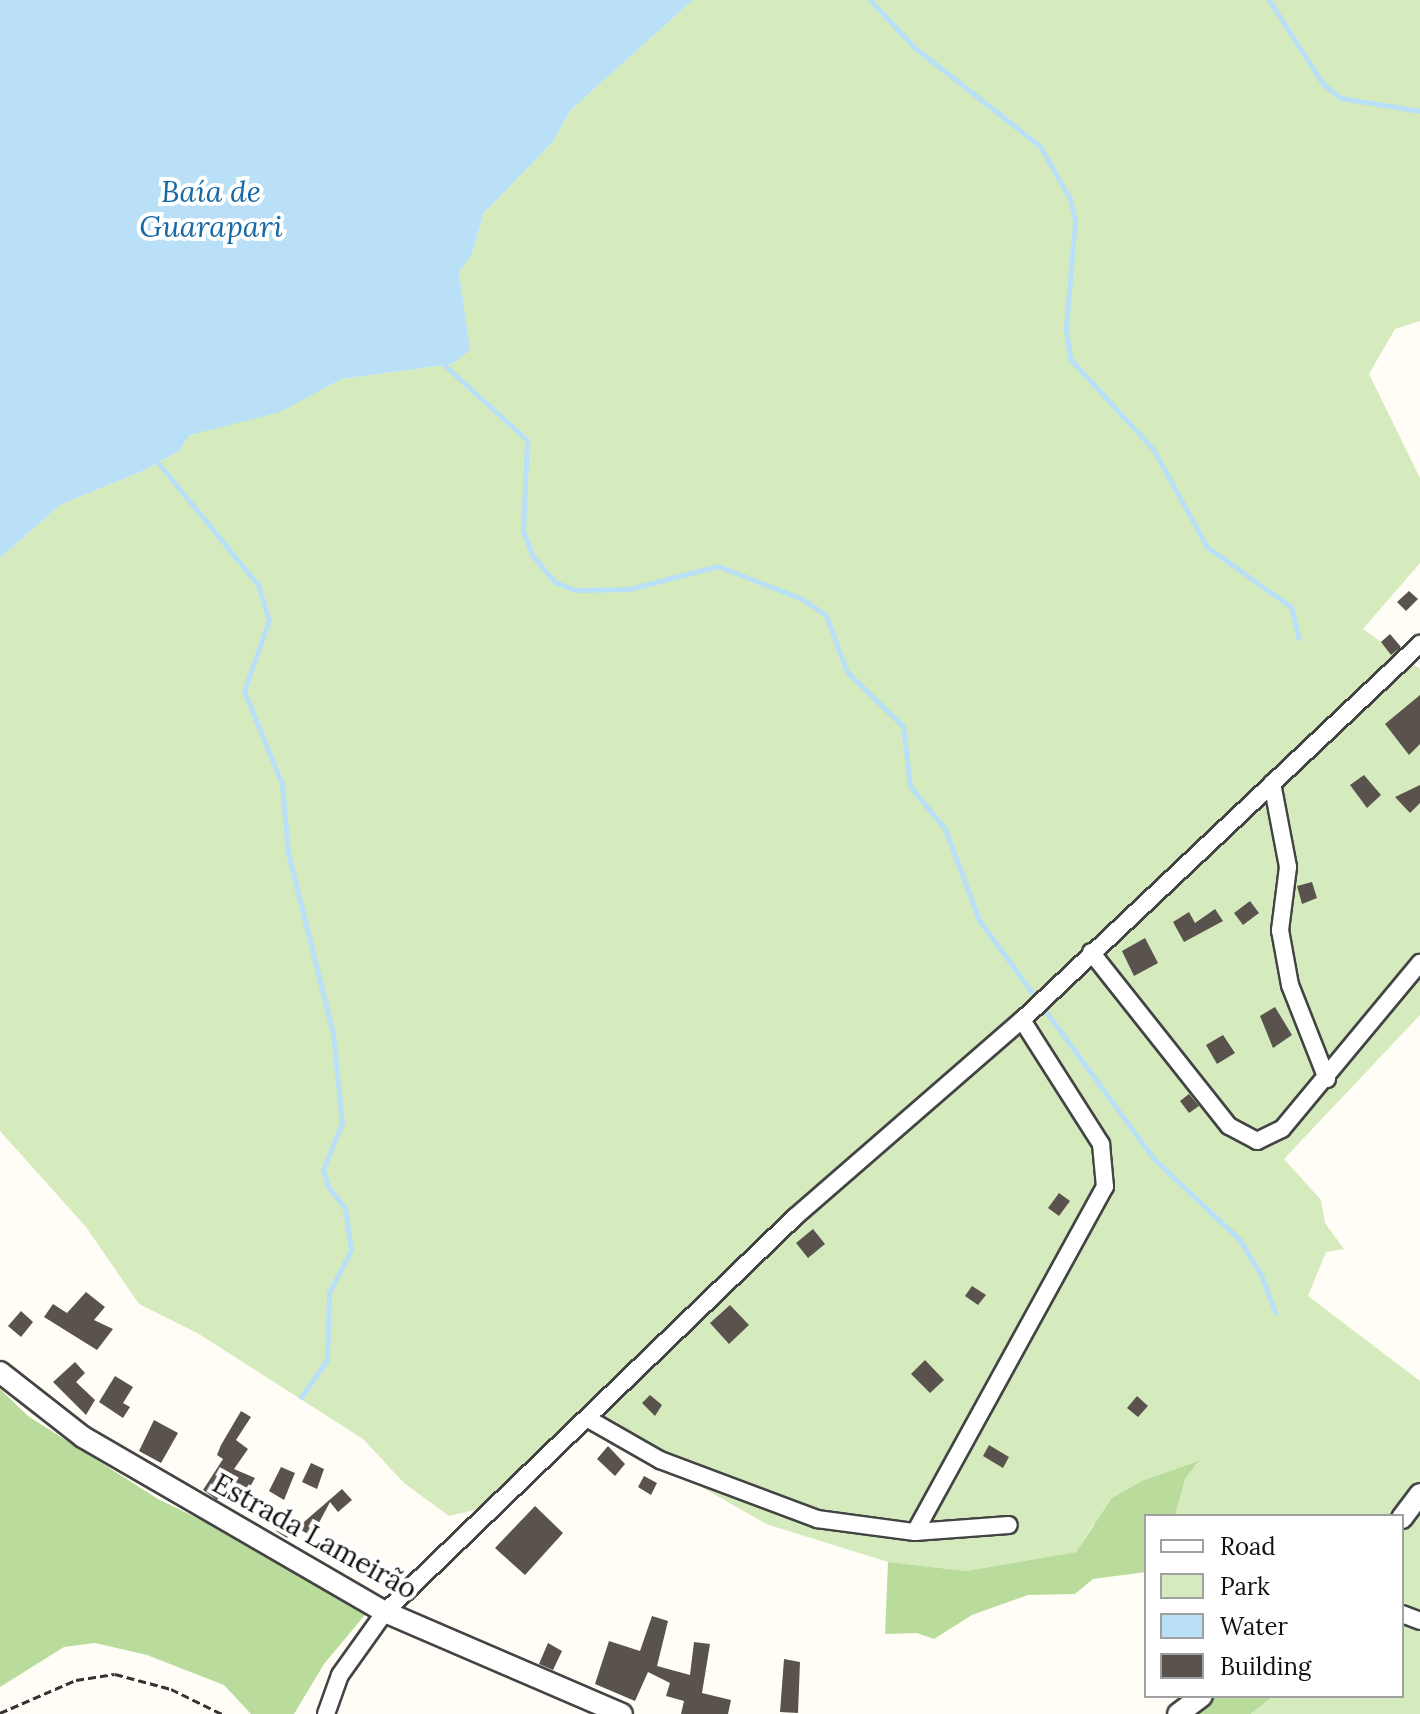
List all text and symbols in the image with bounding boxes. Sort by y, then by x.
water label: Baía de Guarapari [139,173,283,244]
street label: Estrada Lameirão [207,1466,423,1606]
legend [1144,1514,1404,1698]
text: Road [1220,1531,1276,1562]
text: Park [1220,1571,1270,1602]
text: Water [1220,1611,1288,1642]
text: Building [1220,1651,1311,1682]

